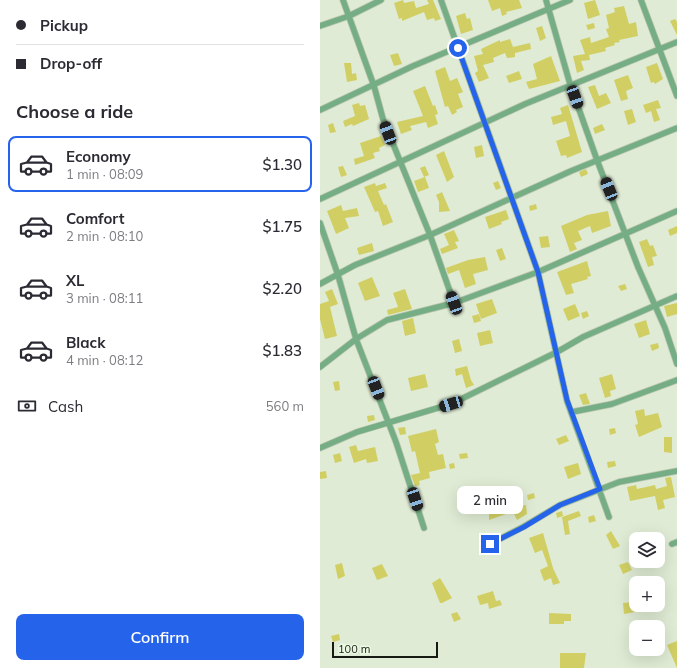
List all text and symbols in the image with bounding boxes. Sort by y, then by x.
text: Pickup [40,16,88,35]
route start [449,39,467,57]
text: Drop-off [40,54,102,73]
car [565,84,585,110]
text: Choose a ride [16,100,133,123]
car [378,120,398,146]
icon: car [18,146,54,182]
text: Economy [66,147,131,166]
text: $1.30 [262,155,302,174]
text: 1 min · 08:09 [66,166,143,182]
car [599,176,619,202]
icon: car [18,208,54,244]
text: Comfort [66,209,124,228]
text: $1.75 [262,217,302,236]
text: 2 min · 08:10 [66,228,143,244]
icon: car [18,270,54,306]
text: XL [66,271,84,290]
text: $2.20 [262,279,302,298]
text: 3 min · 08:11 [66,290,143,306]
car [444,290,464,316]
icon: car [18,332,54,368]
text: Black [66,333,105,352]
text: $1.83 [262,341,302,360]
text: 4 min · 08:12 [66,352,143,368]
car [366,375,386,401]
icon: cash [16,395,38,417]
car [438,395,464,413]
text: Cash [48,397,83,416]
text: 560 m [266,398,304,414]
car [406,486,424,512]
callout: 2 min [457,486,523,514]
text: 2 min [473,492,507,508]
map controls [629,532,665,656]
button: layers [629,532,665,568]
route end [481,535,499,553]
button: + [629,576,665,612]
button: Confirm [16,614,304,660]
button: − [629,620,665,656]
scale bar [332,640,438,659]
text: 100 m [338,642,370,656]

